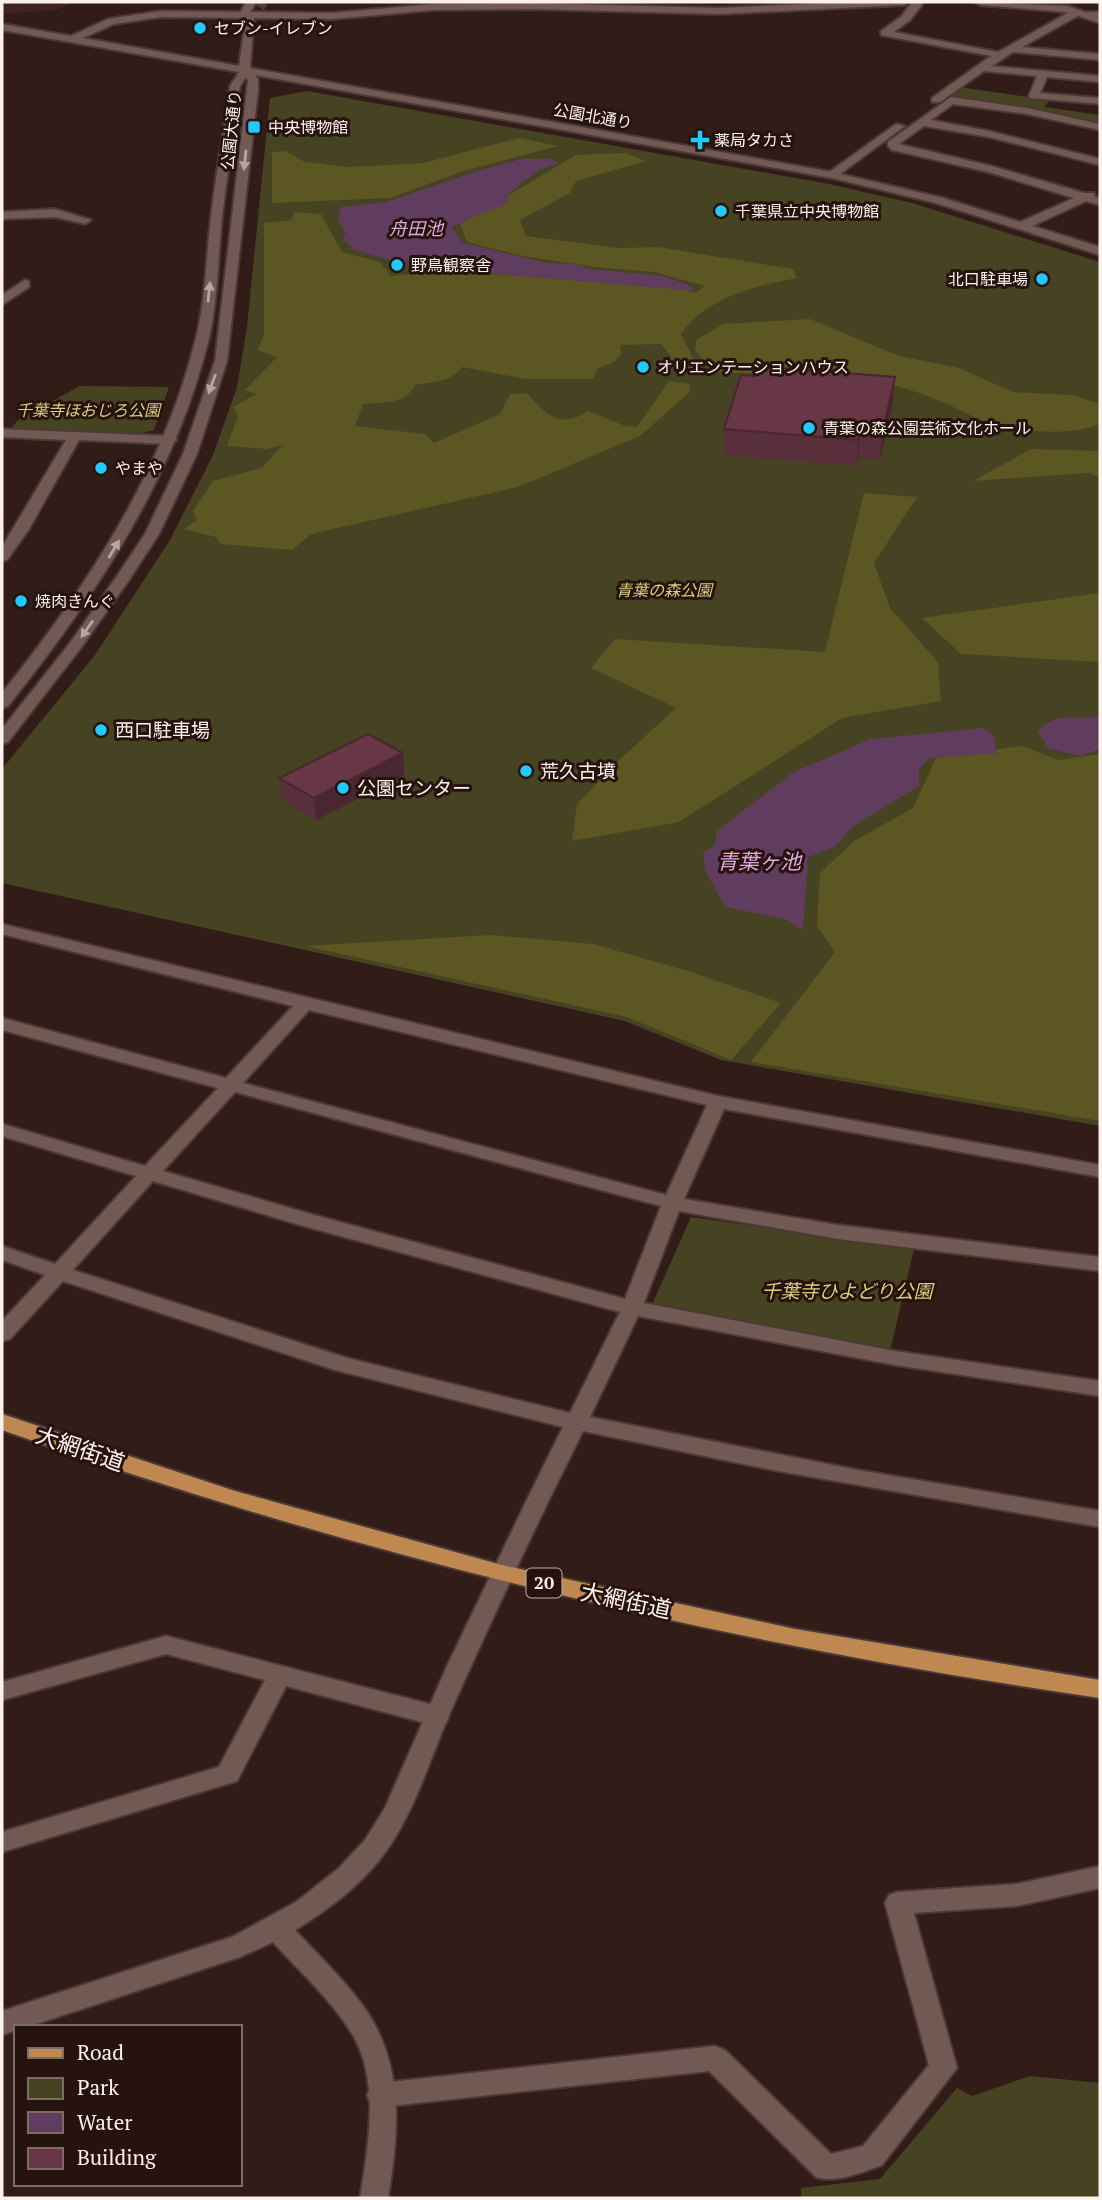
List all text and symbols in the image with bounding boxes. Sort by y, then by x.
place label: セブン-イレブン [214,17,333,39]
marker: セブン-イレブン [192,20,208,36]
street label: 公園大通り [216,89,246,171]
street label: 公園北通り [552,98,634,134]
place label: 中央博物館 [268,116,348,138]
marker: 中央博物館 [246,119,262,135]
place label: 薬局タカさ [714,129,794,151]
marker: 薬局タカさ [692,132,708,148]
one-way arrow [239,149,250,171]
place label: 千葉県立中央博物館 [735,200,879,222]
marker: 千葉県立中央博物館 [713,203,729,219]
water label: 舟田池 [389,216,445,240]
place label: 野鳥観察舎 [411,254,491,276]
marker: 野鳥観察舎 [389,257,405,273]
place label: 北口駐車場 [948,268,1028,290]
marker: 北口駐車場 [1034,271,1050,287]
one-way arrow [204,280,215,302]
place label: オリエンテーションハウス [657,356,849,378]
marker: オリエンテーションハウス [635,359,651,375]
one-way arrow [207,374,218,395]
park label: 千葉寺ほおじろ公園 [16,399,162,421]
place label: 青葉の森公園芸術文化ホール [823,417,1031,439]
marker: 青葉の森公園芸術文化ホール [801,420,817,436]
place label: やまや [115,457,163,479]
marker: やまや [93,460,109,476]
one-way arrow [108,540,121,559]
park label: 青葉の森公園 [616,579,714,601]
place label: 焼肉きんぐ [35,590,115,612]
marker: 焼肉きんぐ [13,593,29,609]
one-way arrow [81,619,94,639]
place label: 西口駐車場 [115,717,210,742]
marker: 西口駐車場 [93,722,109,738]
place label: 荒久古墳 [540,758,616,783]
marker: 荒久古墳 [518,763,534,779]
place label: 公園センター [357,775,471,800]
marker: 公園センター [335,780,351,796]
water label: 青葉ヶ池 [717,847,803,875]
park label: 千葉寺ひよどり公園 [761,1278,935,1303]
street label: 大網街道 [32,1419,129,1478]
road number: 20 [526,1568,562,1598]
street label: 大網街道 [578,1576,674,1625]
legend [14,2025,242,2186]
text: Road [77,2038,124,2066]
text: Park [77,2073,119,2101]
text: Water [77,2108,132,2136]
text: Building [77,2143,157,2171]

